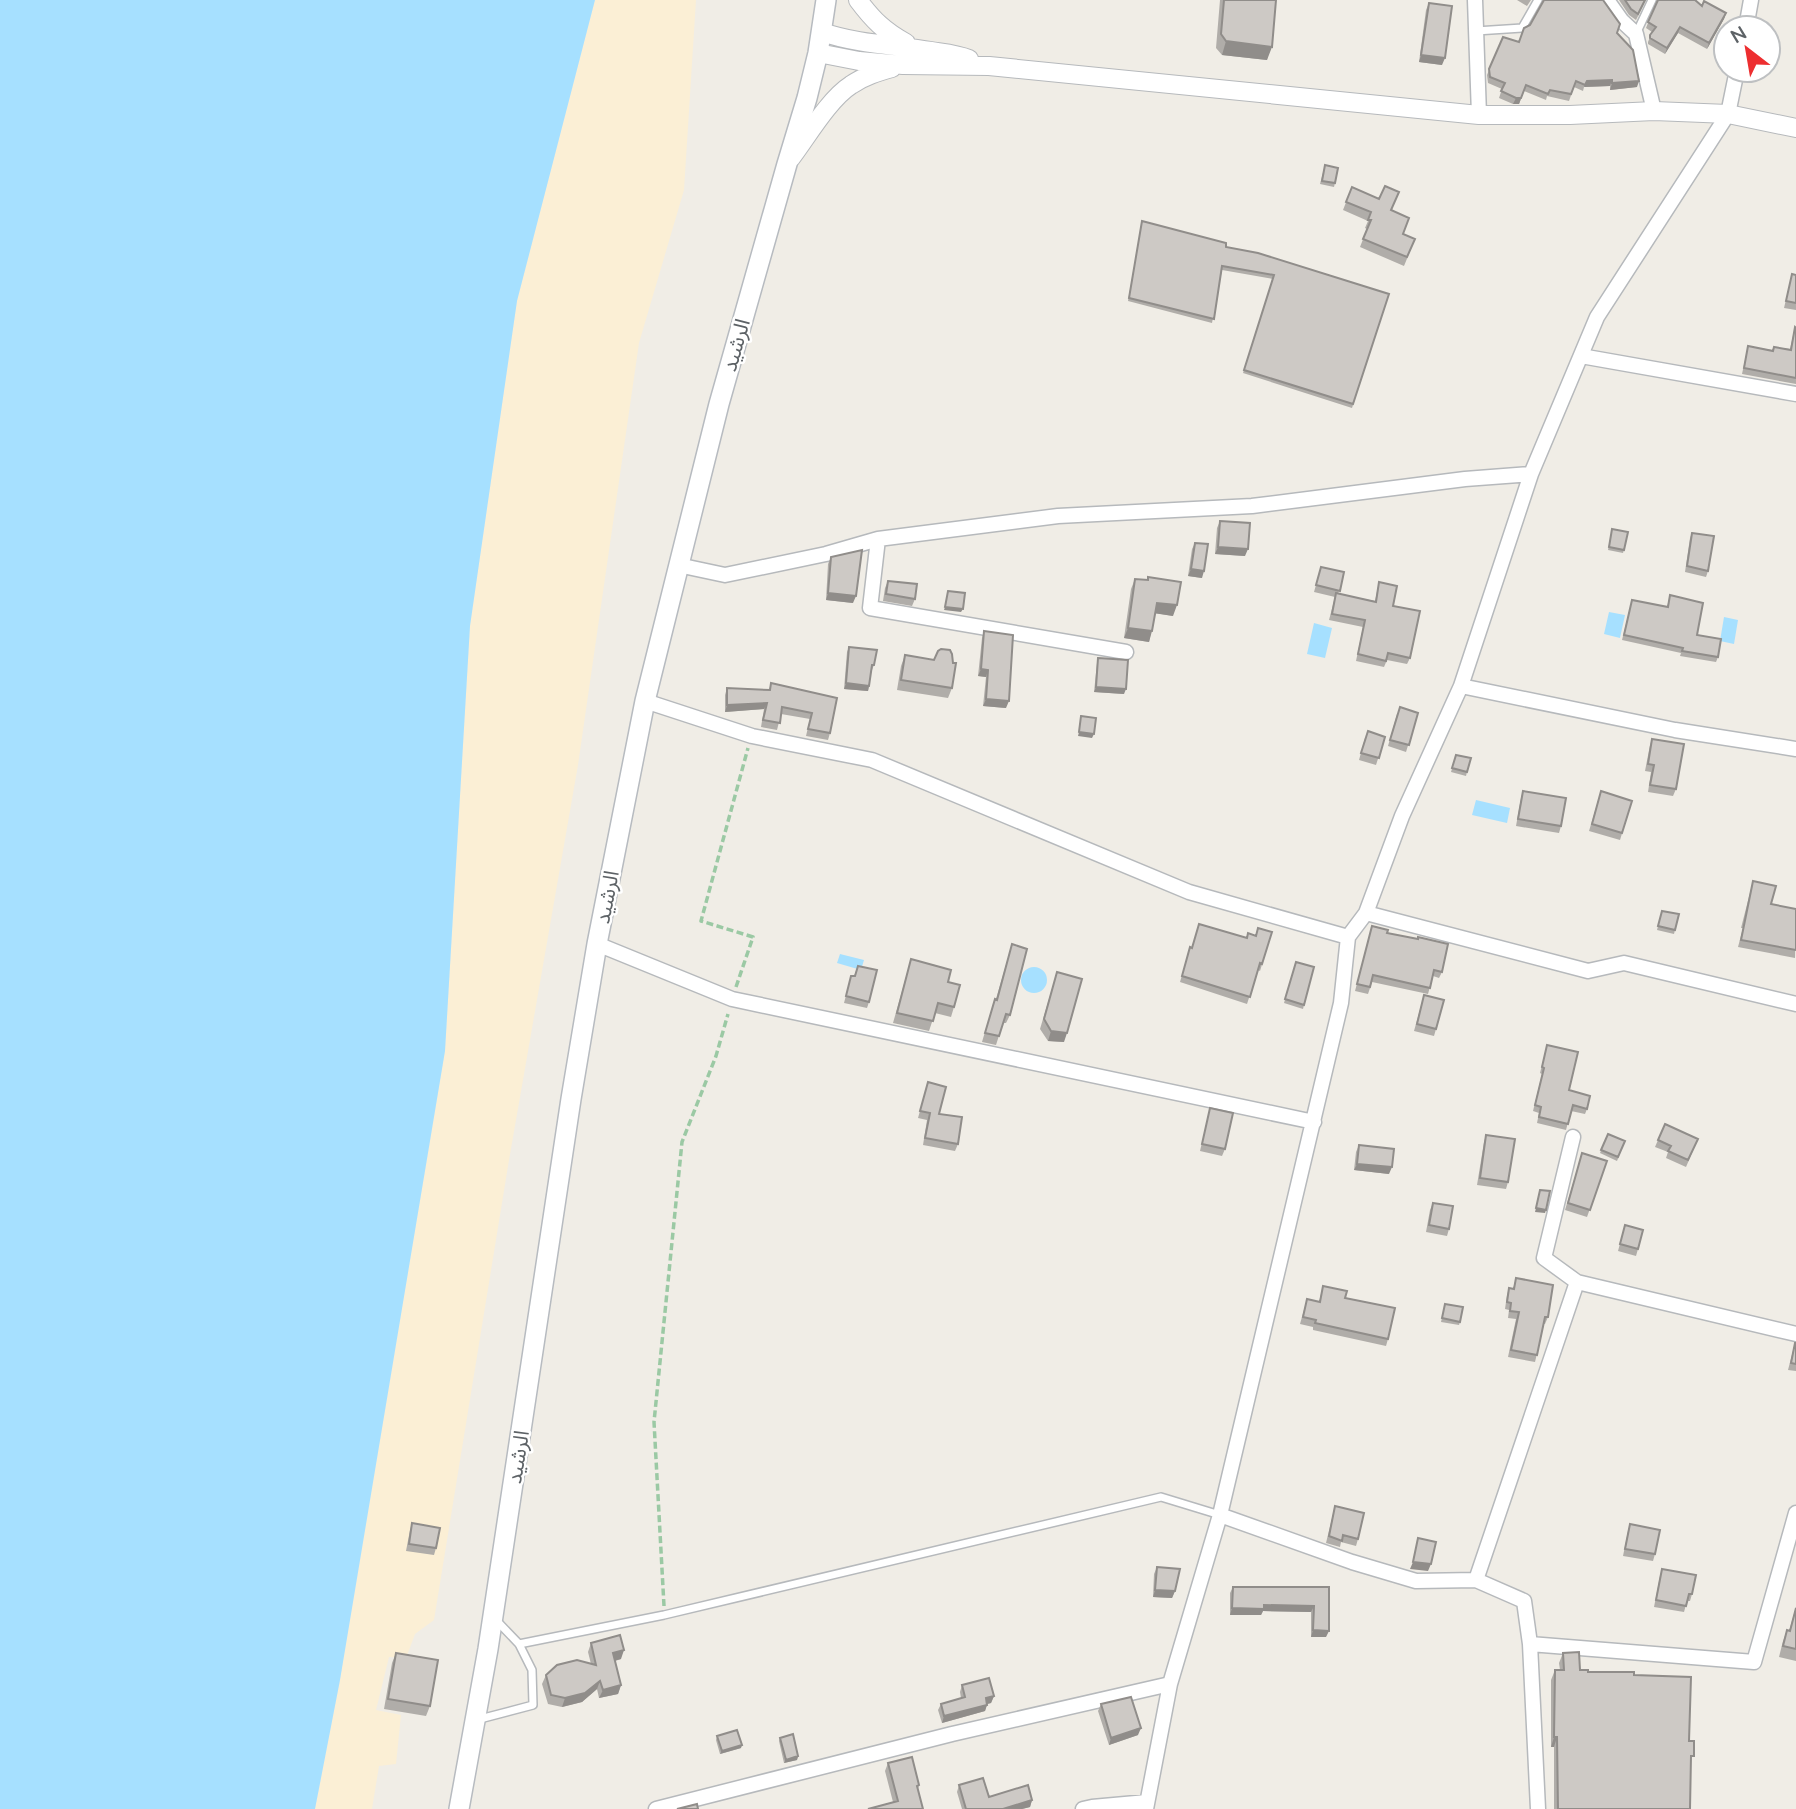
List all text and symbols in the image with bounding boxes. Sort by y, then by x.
north arrow [1712,14,1782,84]
text: N [1726,20,1751,48]
street label: الرشيد [715,315,755,374]
street label: الرشيد [588,868,624,926]
street label: الرشيد [500,1428,534,1485]

